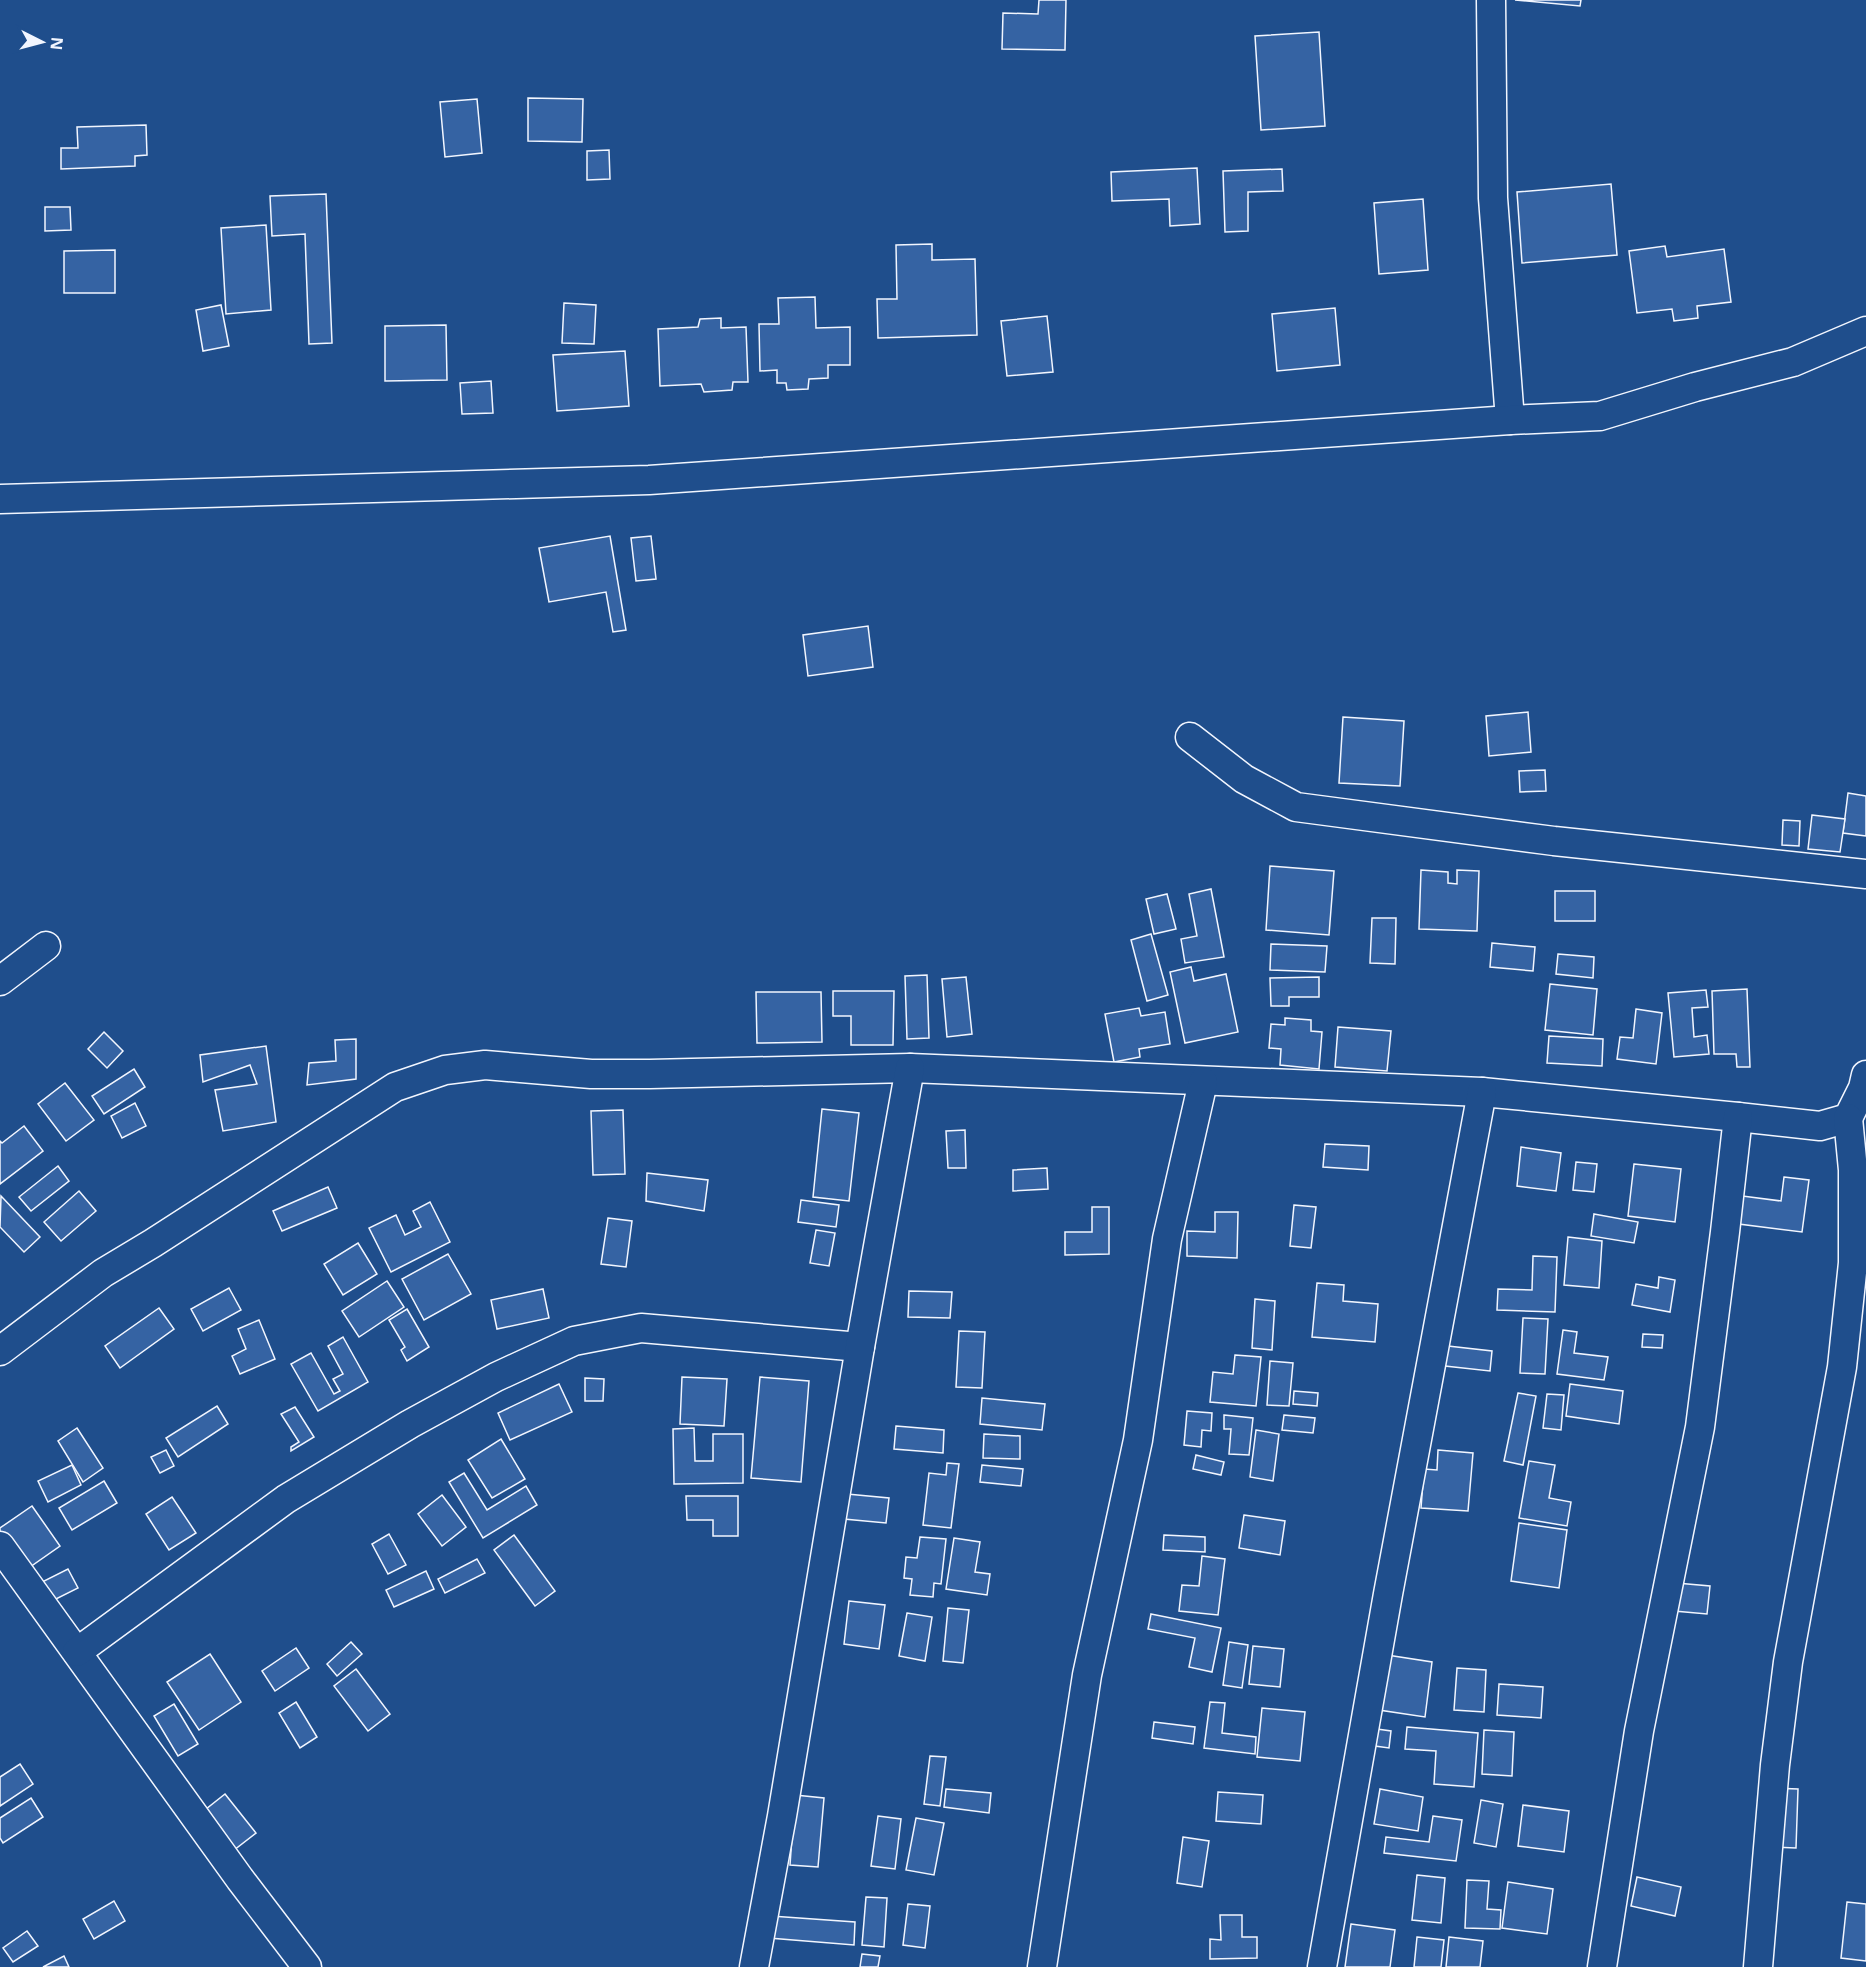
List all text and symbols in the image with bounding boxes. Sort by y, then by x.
north arrow [12,12,72,72]
text: N [45,36,69,51]

